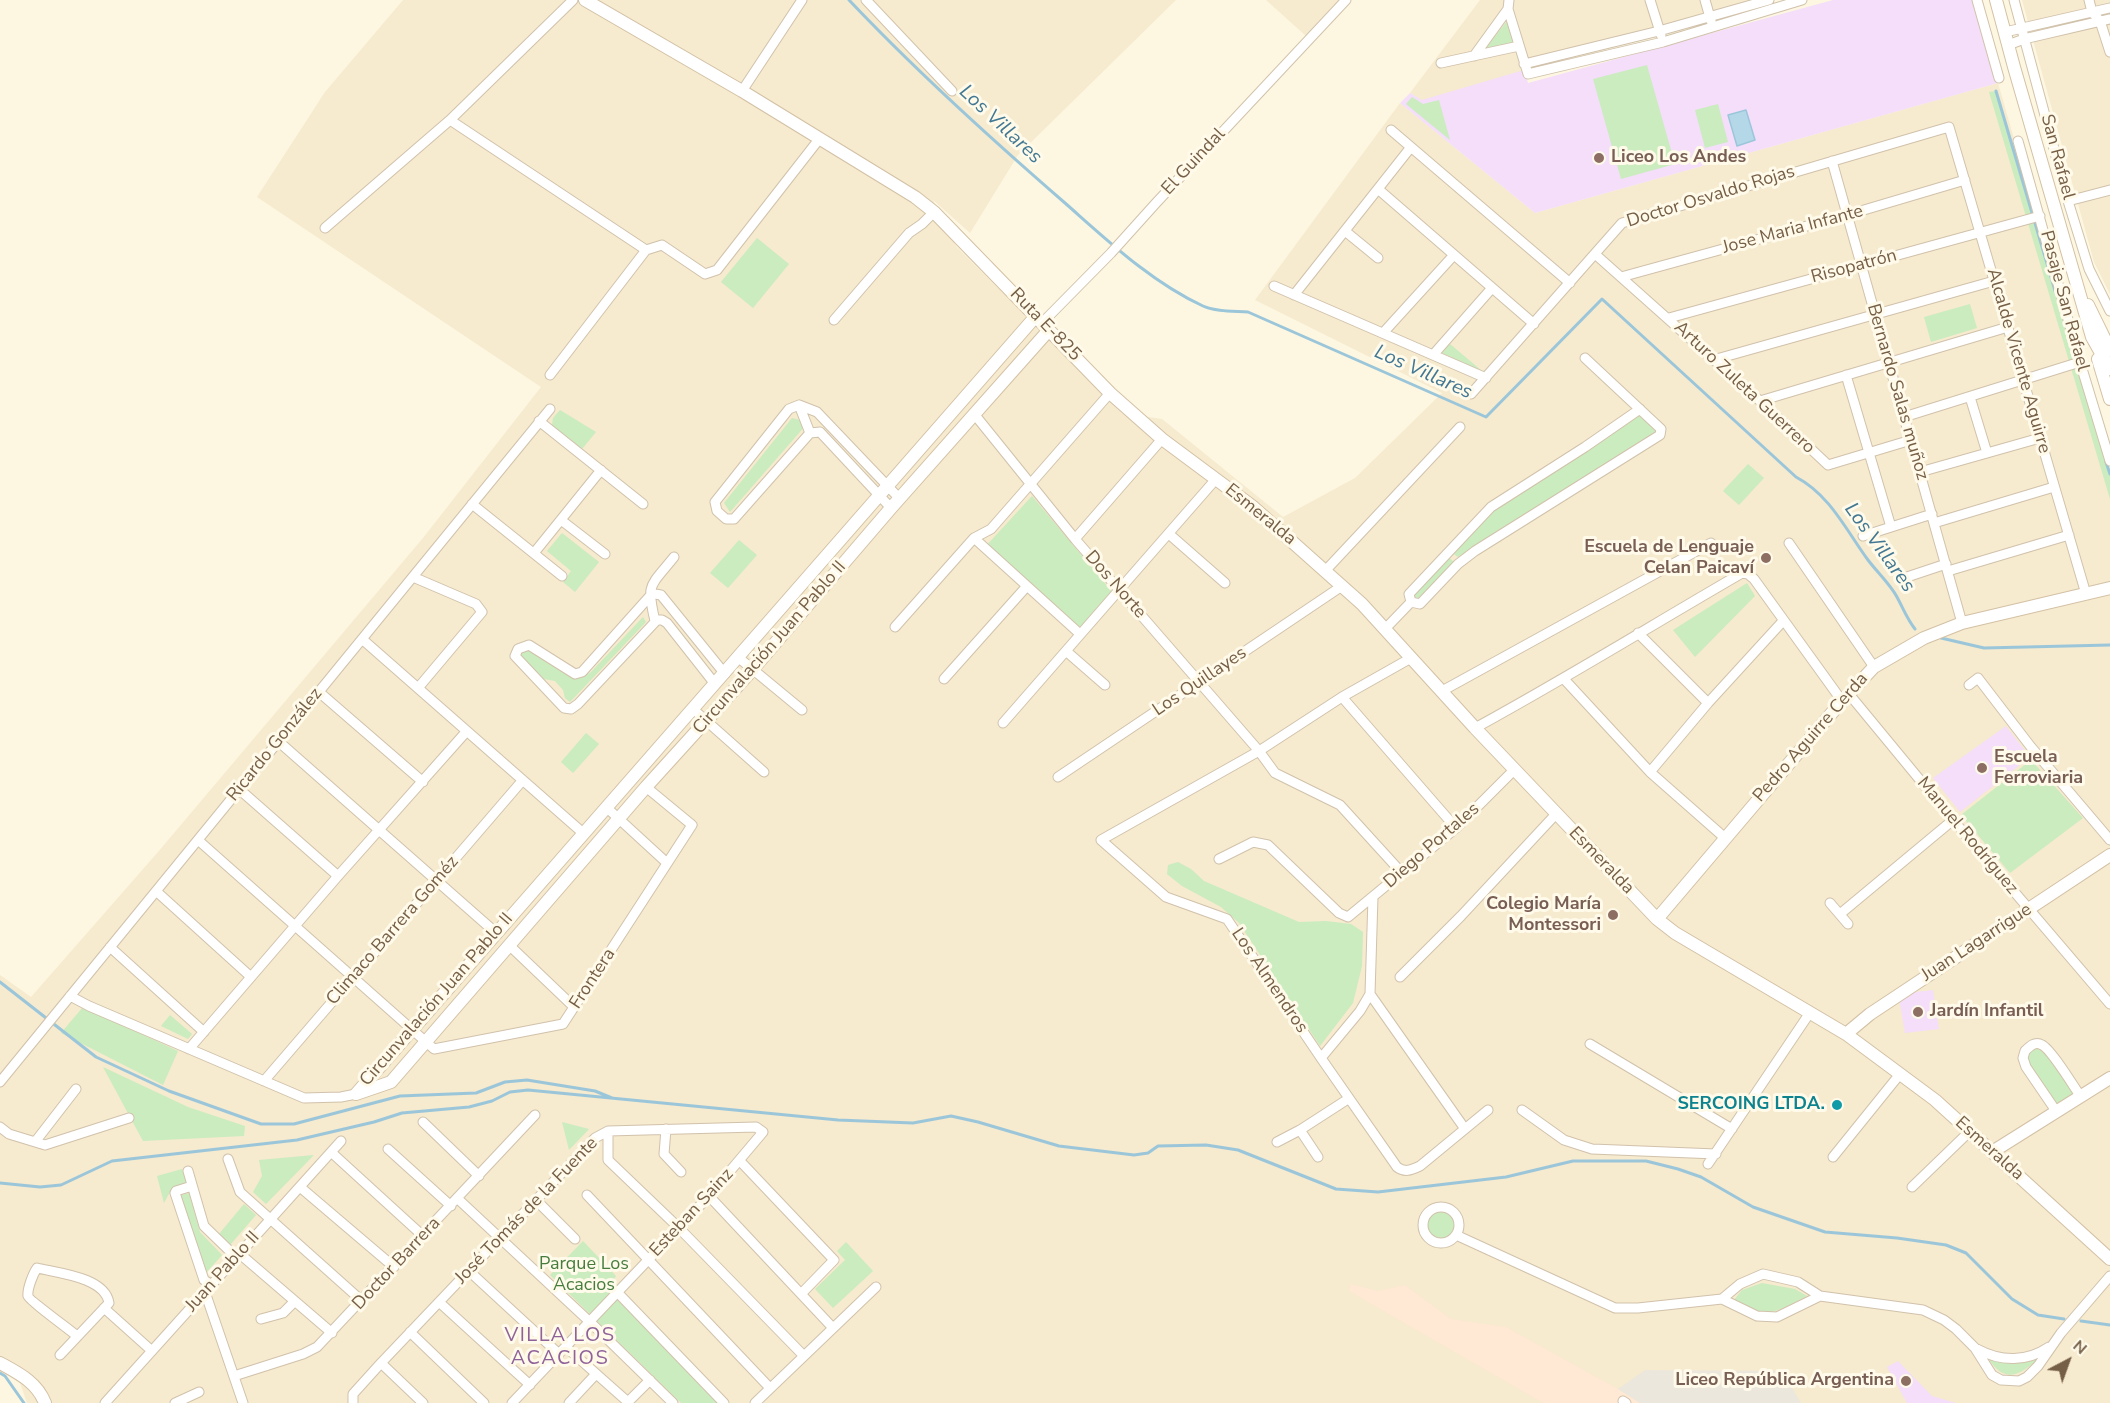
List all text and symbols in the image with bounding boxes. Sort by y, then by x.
water label: Los Villares [953,80,1047,170]
street label: San Rafael [2035,112,2079,202]
street label: El Guindal [1158,124,1230,200]
place label: Liceo Los Andes [1611,147,1746,169]
marker: Liceo Los Andes [1592,151,1606,165]
street label: Doctor Osvaldo Rojas [1624,161,1798,233]
street label: Jose Maria Infante [1720,201,1866,259]
street label: Pasaje San Rafael [2035,228,2093,374]
street label: Risopatrón [1809,245,1899,289]
street label: Alcalde Vicente Aguirre [1981,266,2055,456]
street label: Ruta E-825 [1005,284,1085,366]
street label: Bernardo Salas muñoz [1862,301,1932,483]
street label: Arturo Zuleta Guerrero [1669,317,1819,459]
water label: Los Villares [1370,341,1476,405]
street label: Esmeralda [1220,480,1300,550]
water label: Los Villares [1838,499,1920,597]
place label: Escuela de Lenguaje Celan Paicaví [1584,537,1754,580]
street label: Dos Norte [1080,547,1150,623]
marker: Escuela de Lenguaje Celan Paicaví [1759,551,1773,565]
street label: Circunvalación Juan Pablo II [689,557,851,739]
street label: Los Quillayes [1149,643,1251,721]
street label: Pedro Aguirre Cerda [1749,669,1873,807]
street label: Ricardo González [223,684,327,806]
place label: Escuela Ferroviaria [1994,747,2083,789]
marker: Escuela Ferroviaria [1975,761,1989,775]
street label: Manuel Rodríguez [1912,773,2022,899]
street label: Diego Portales [1380,799,1484,893]
street label: Esmeralda [1564,823,1638,899]
street label: Climaco Barrera Goméz [322,852,464,1010]
place label: Colegio María Montessori [1486,894,1601,936]
street label: Juan Lagarrigue [1918,899,2036,987]
marker: Colegio María Montessori [1606,908,1620,922]
street label: Circunvalación Juan Pablo II [356,909,518,1091]
street label: Los Almendros [1226,924,1312,1038]
street label: Frontera [565,945,621,1013]
place label: Jardín Infantil [1930,1001,2044,1023]
marker: Jardín Infantil [1911,1005,1925,1019]
place label: SERCOING LTDA. [1677,1094,1825,1116]
marker: SERCOING LTDA. [1830,1098,1844,1112]
street label: Esmeralda [1950,1112,2028,1186]
street label: José Tomás de la Fuente [451,1133,603,1289]
street label: Esteban Sainz [646,1164,738,1262]
street label: Doctor Barrera [349,1213,445,1315]
street label: Juan Pablo II [181,1227,265,1317]
park label: Parque Los Acacios [539,1254,629,1296]
district label: VILLA LOS ACACIOS [504,1324,616,1371]
north arrow [2038,1331,2098,1391]
text: N [2068,1335,2092,1360]
place label: Liceo República Argentina [1675,1370,1894,1392]
marker: Liceo República Argentina [1899,1374,1913,1388]

